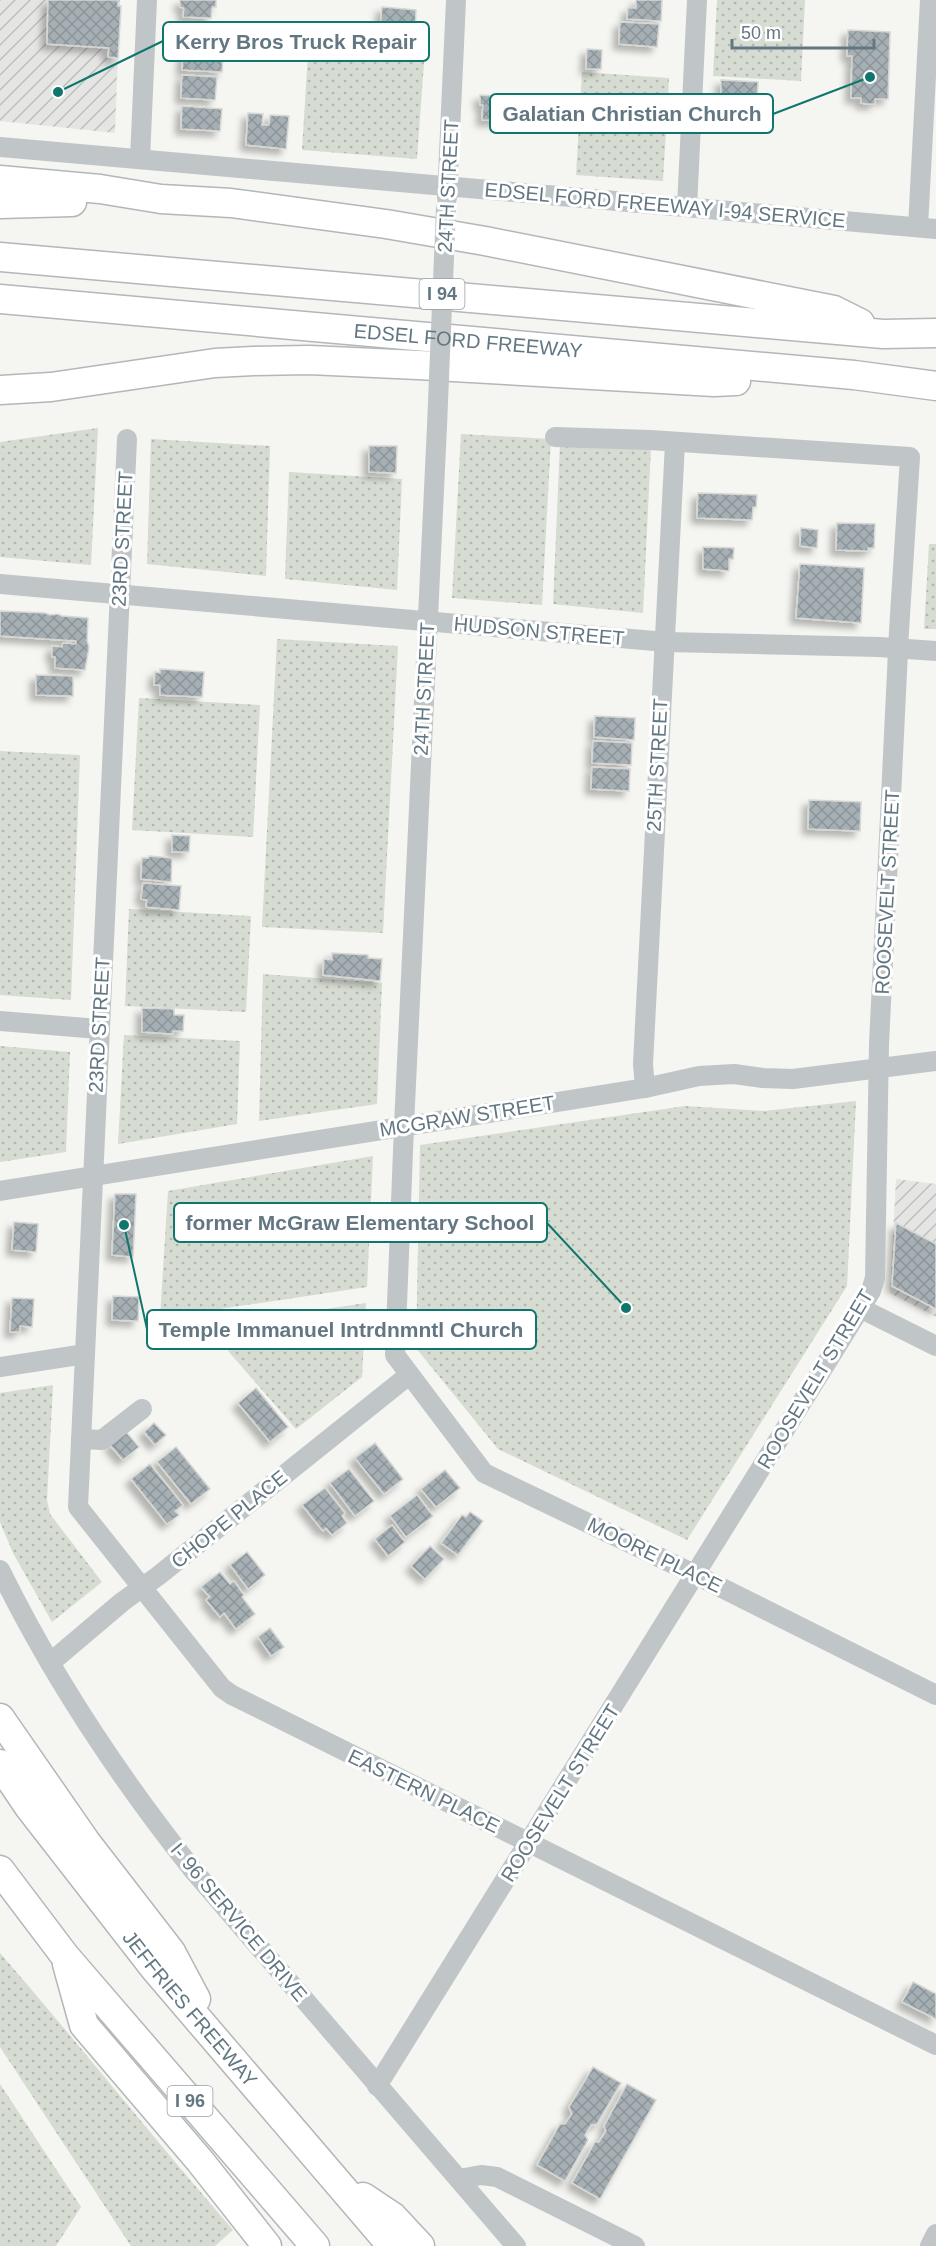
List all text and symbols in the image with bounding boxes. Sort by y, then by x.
scale bar [732,12,874,50]
callout: Kerry Bros Truck Repair [163,22,429,61]
text: 50 m [741,23,781,43]
text: Kerry Bros Truck Repair [175,30,417,53]
callout: Galatian Christian Church [490,94,773,133]
text: Galatian Christian Church [502,102,762,125]
street label: 24TH STREET [434,119,462,253]
street label: EDSEL FORD FREEWAY I-94 SERVICE [484,178,846,232]
road number: I 94 [420,279,464,309]
street label: EDSEL FORD FREEWAY [353,320,583,362]
street label: 23RD STREET [107,471,137,607]
street label: HUDSON STREET [453,613,625,649]
street label: 24TH STREET [410,622,438,756]
street label: 25TH STREET [643,698,671,832]
street label: ROOSEVELT STREET [871,789,903,995]
street label: 23RD STREET [84,957,114,1093]
street label: MCGRAW STREET [378,1091,556,1141]
callout: former McGraw Elementary School [174,1203,547,1242]
text: former McGraw Elementary School [186,1211,534,1234]
street label: ROOSEVELT STREET [753,1286,877,1472]
callout: Temple Immanuel Intrdnmntl Church [147,1310,536,1349]
text: Temple Immanuel Intrdnmntl Church [159,1318,523,1341]
street label: CHOPE PLACE [167,1466,291,1572]
street label: MOORE PLACE [584,1513,726,1597]
street label: ROOSEVELT STREET [496,1700,624,1886]
street label: EASTERN PLACE [345,1745,503,1837]
street label: I- 96 SERVICE DRIVE [166,1838,312,2006]
street label: JEFFRIES FREEWAY [118,1926,262,2091]
road number: I 96 [168,2086,213,2116]

